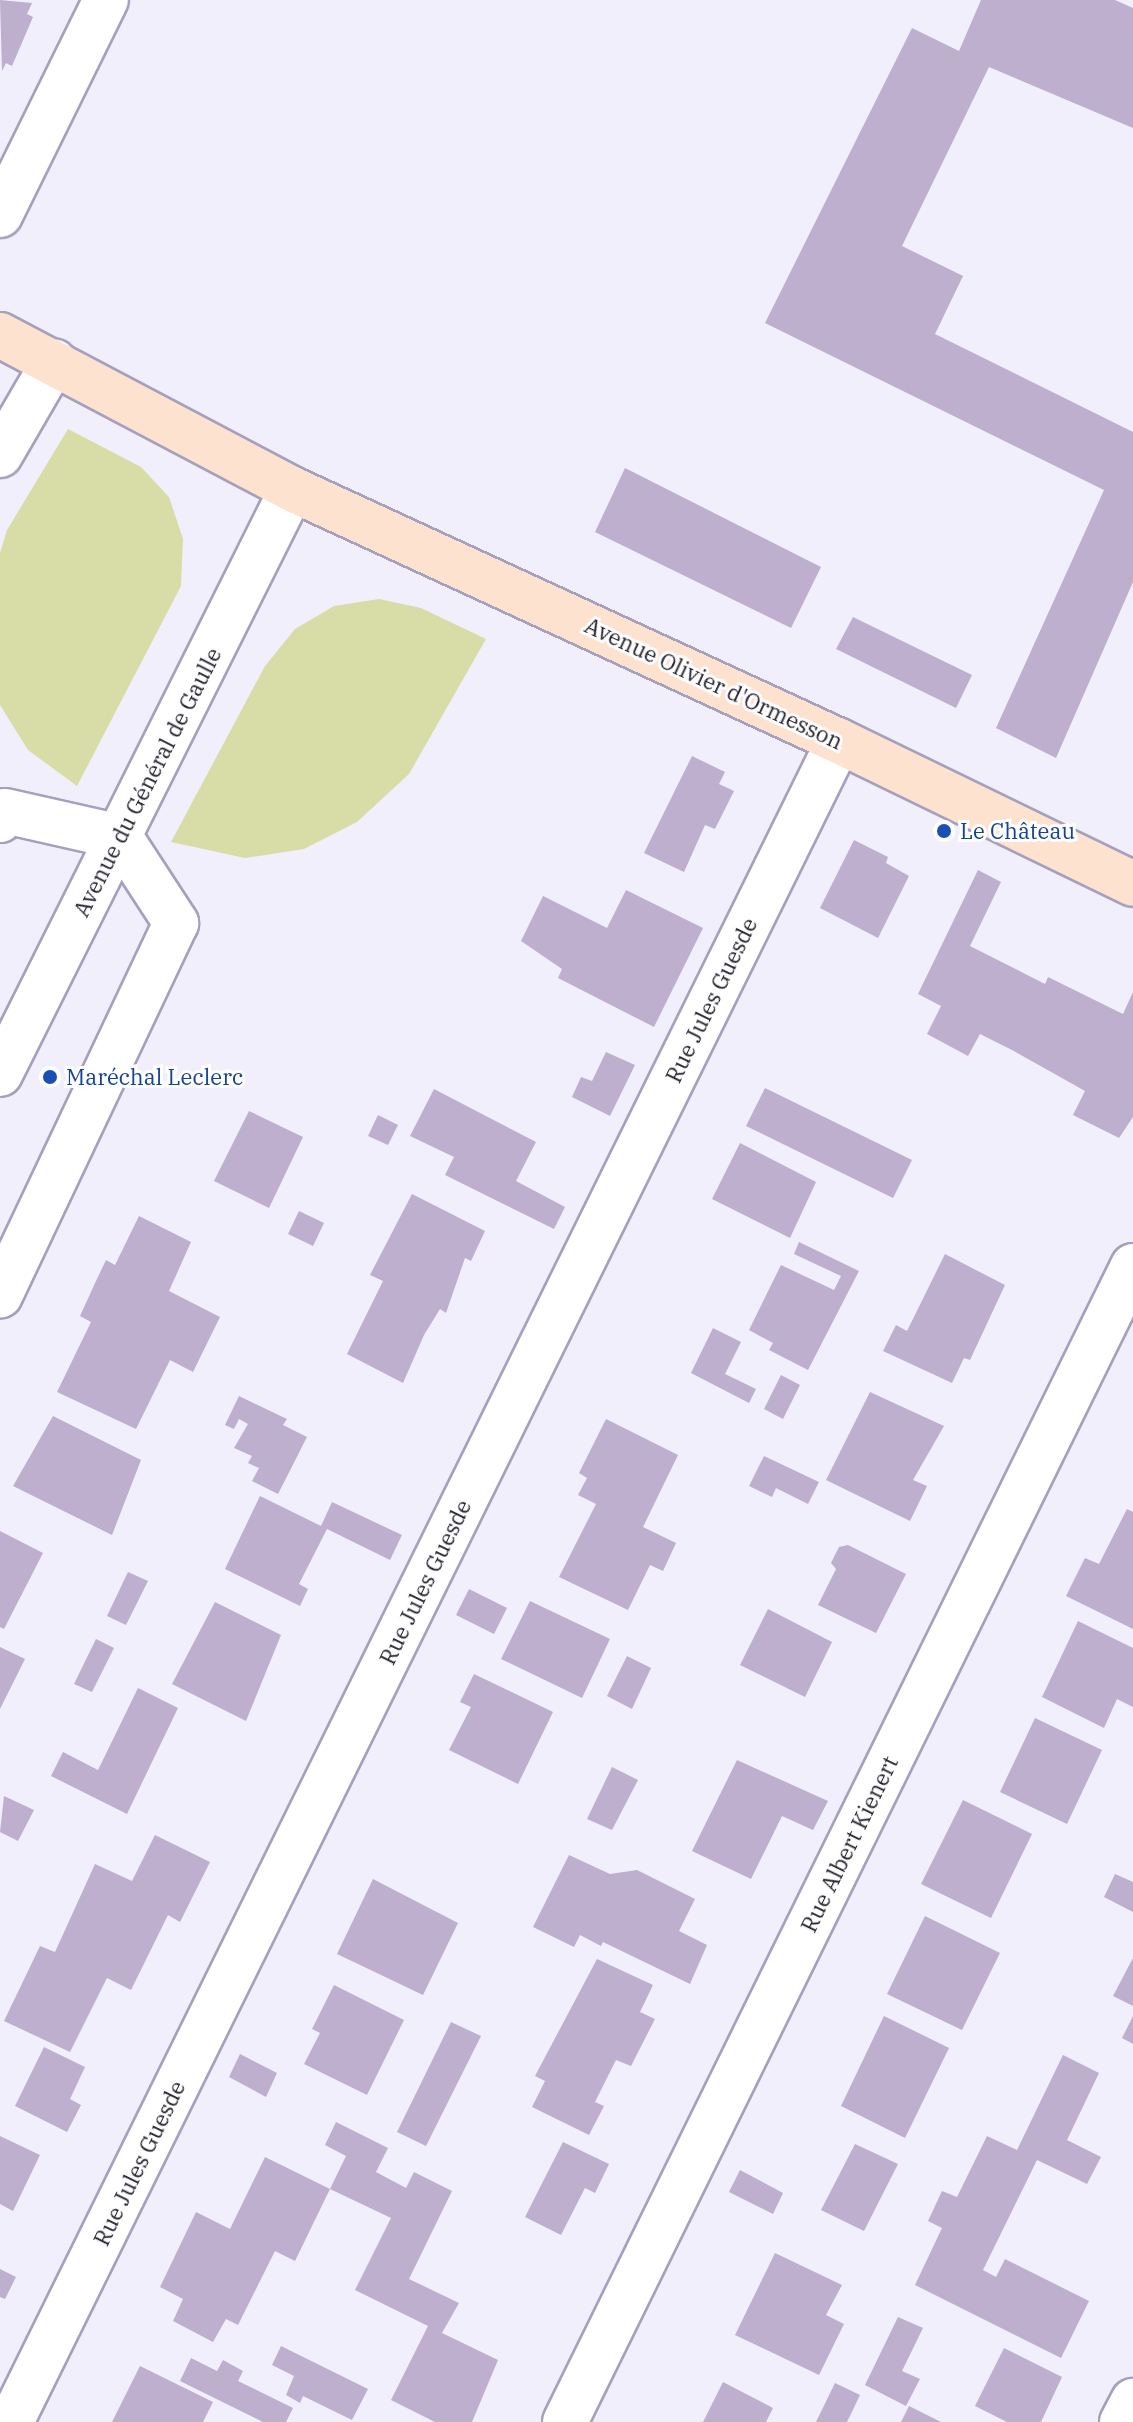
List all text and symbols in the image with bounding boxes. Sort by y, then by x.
street label: Avenue Olivier d'Ormesson [581,612,847,754]
street label: Avenue du Général de Gaulle [68,643,226,921]
place label: Le Château [960,818,1075,844]
marker: Le Château [935,822,953,840]
street label: Rue Jules Guesde [660,913,762,1087]
place label: Maréchal Leclerc [66,1064,243,1090]
marker: Maréchal Leclerc [41,1068,59,1086]
street label: Rue Jules Guesde [374,1495,476,1669]
street label: Rue Albert Kienert [795,1752,903,1936]
street label: Rue Jules Guesde [88,2076,190,2250]

